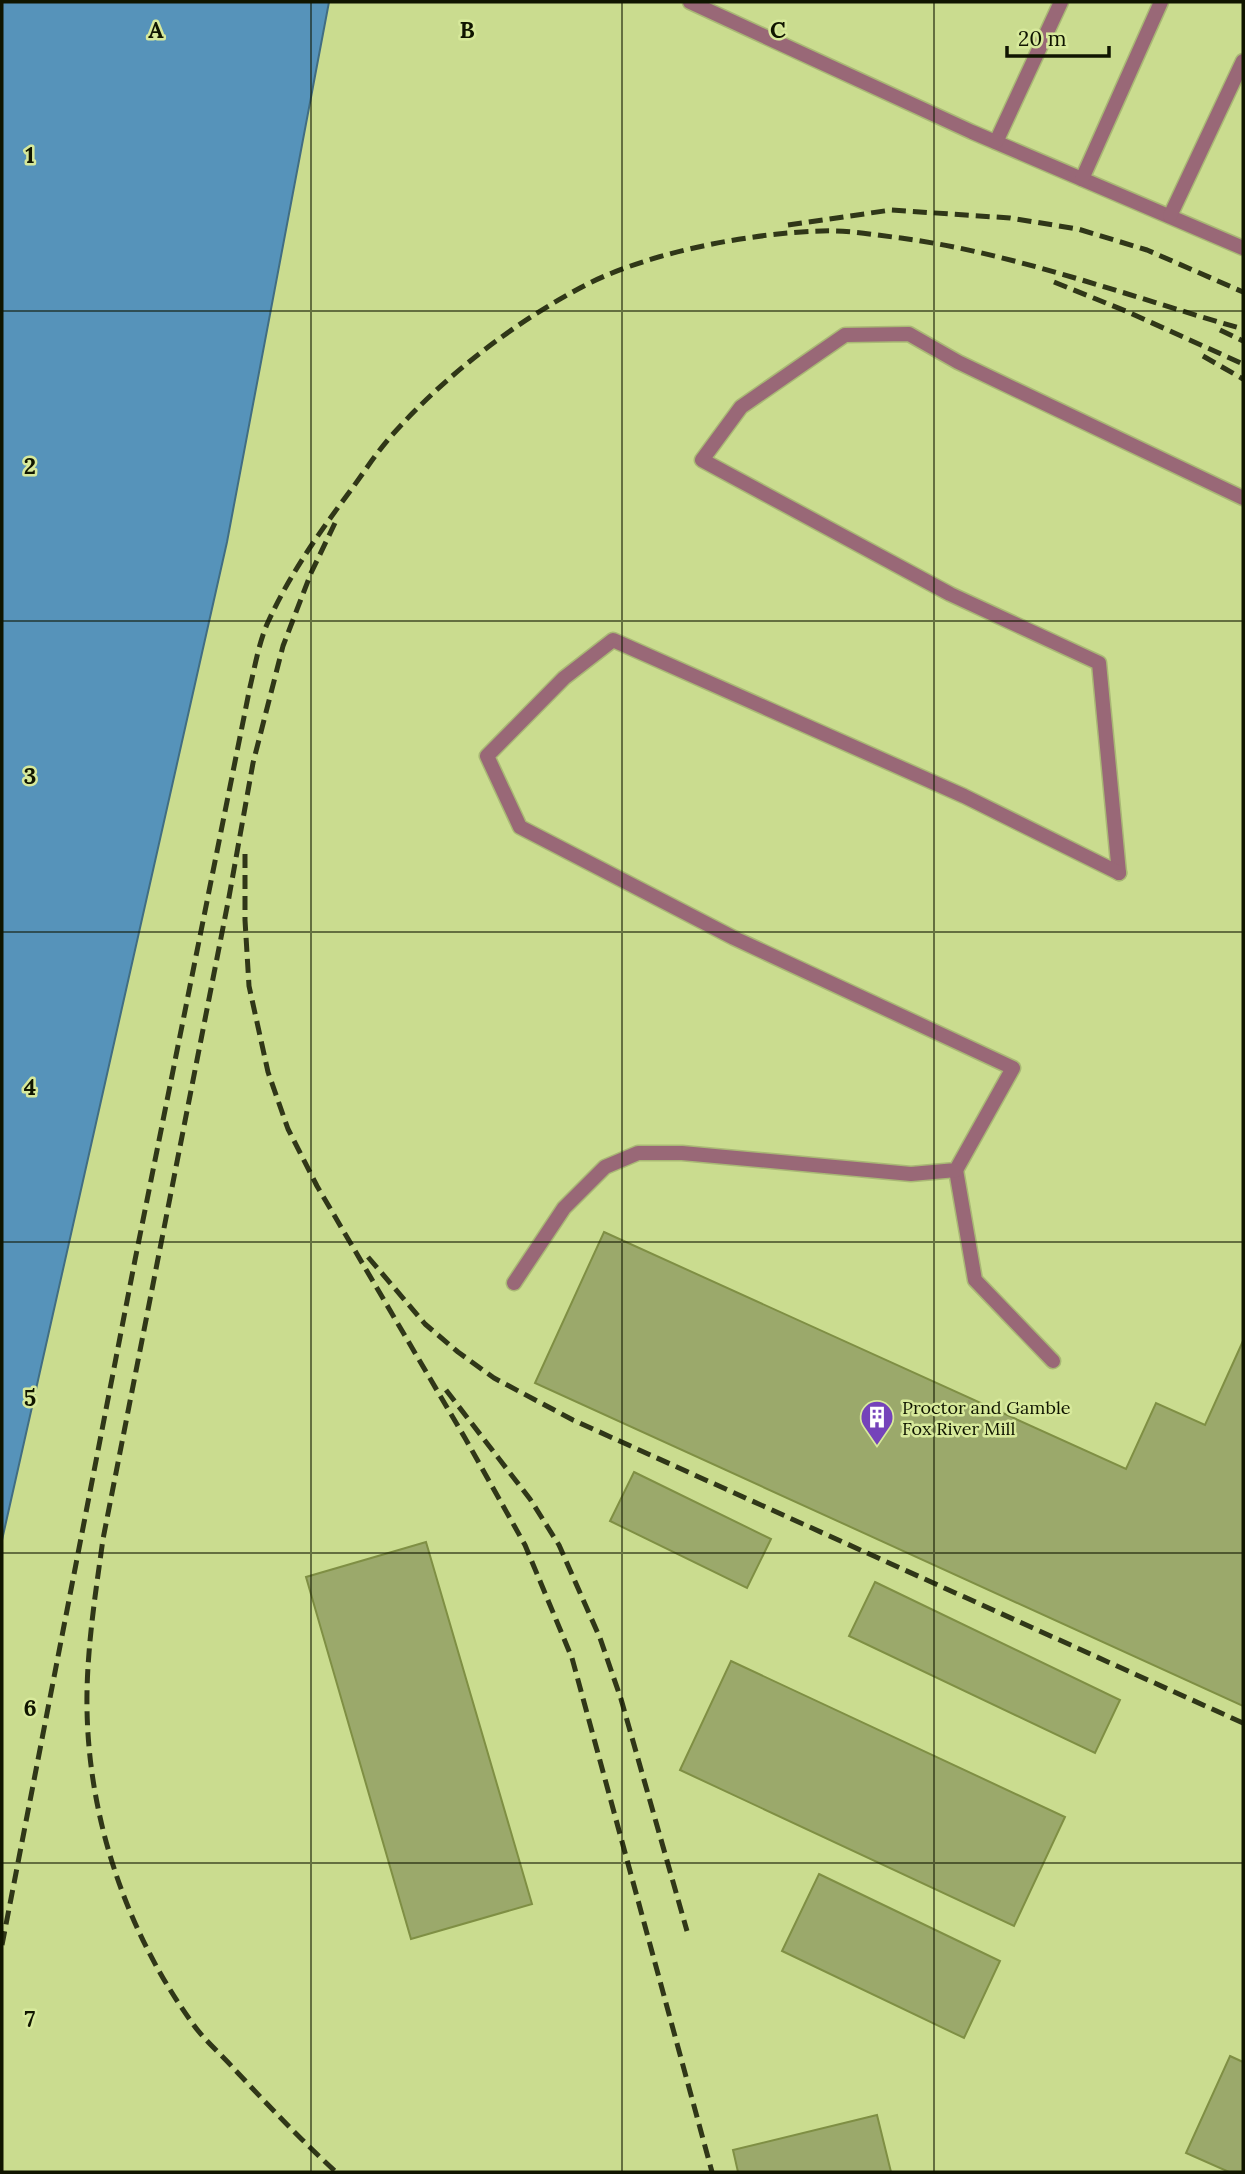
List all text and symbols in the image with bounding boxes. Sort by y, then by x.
scale bar [1007,14,1108,58]
text: A [148,15,164,44]
text: B [459,15,475,44]
text: C [770,15,786,44]
text: 20 m [1018,25,1067,52]
text: 1 [25,140,35,169]
text: 2 [24,451,36,480]
text: 3 [24,761,36,790]
text: 4 [24,1072,36,1101]
text: 5 [24,1383,36,1412]
place label: Proctor and Gamble Fox River Mill [902,1396,1071,1440]
building icon: Proctor and Gamble Fox River Mill [858,1398,896,1447]
text: 6 [23,1693,37,1722]
text: 7 [25,2004,36,2033]

